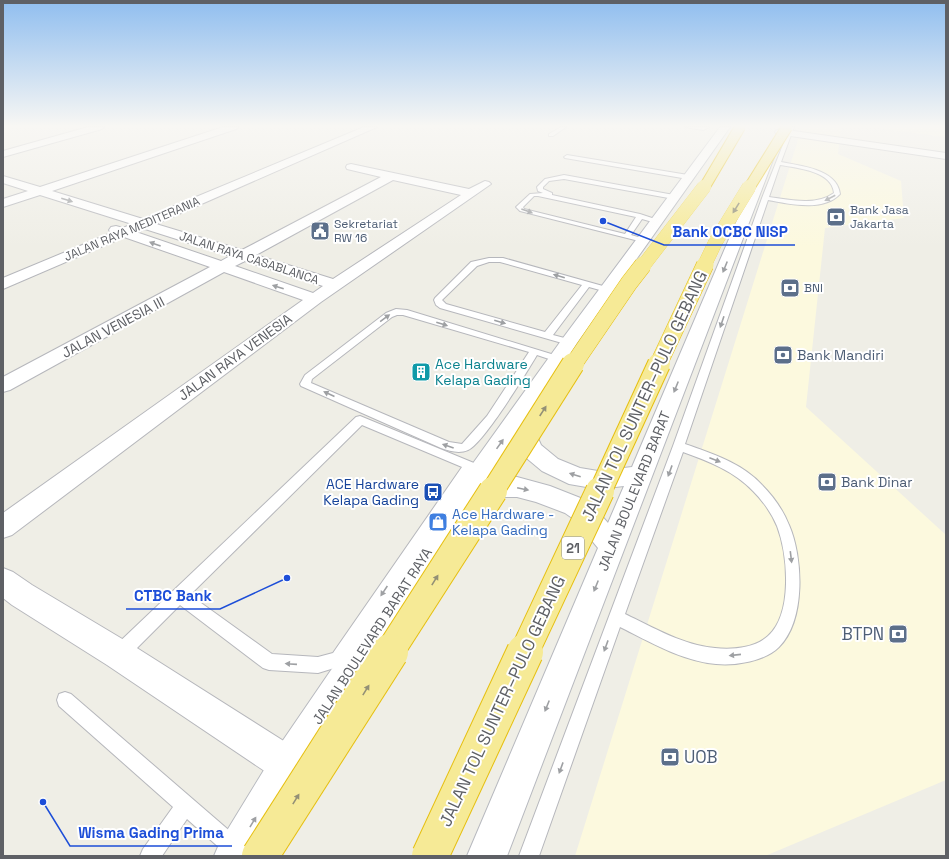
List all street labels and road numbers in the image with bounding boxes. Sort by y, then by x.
street label: JALAN RAYA MEDITERANIA [62,193,203,265]
street label: JALAN RAYA CASABLANCA [177,228,321,288]
street label: JALAN TOL SUNTER–PULO GEBANG [576,267,712,525]
street label: JALAN VENESIA III [58,292,168,362]
street label: JALAN RAYA VENESIA [174,309,296,404]
street label: JALAN BOULEVARD BARAT [594,408,674,574]
road number: 21 [562,537,584,559]
street label: JALAN BOULEVARD BARAT RAYA [308,544,436,728]
street label: JALAN TOL SUNTER–PULO GEBANG [434,572,570,830]

